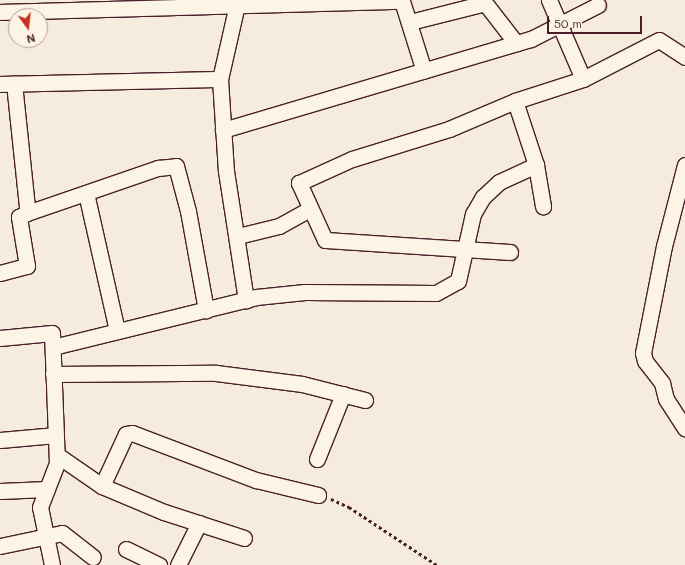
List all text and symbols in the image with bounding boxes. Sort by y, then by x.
north arrow [8,8,48,48]
scale bar [549,8,644,34]
text: 50 m [554,15,582,31]
text: N [25,31,37,47]

